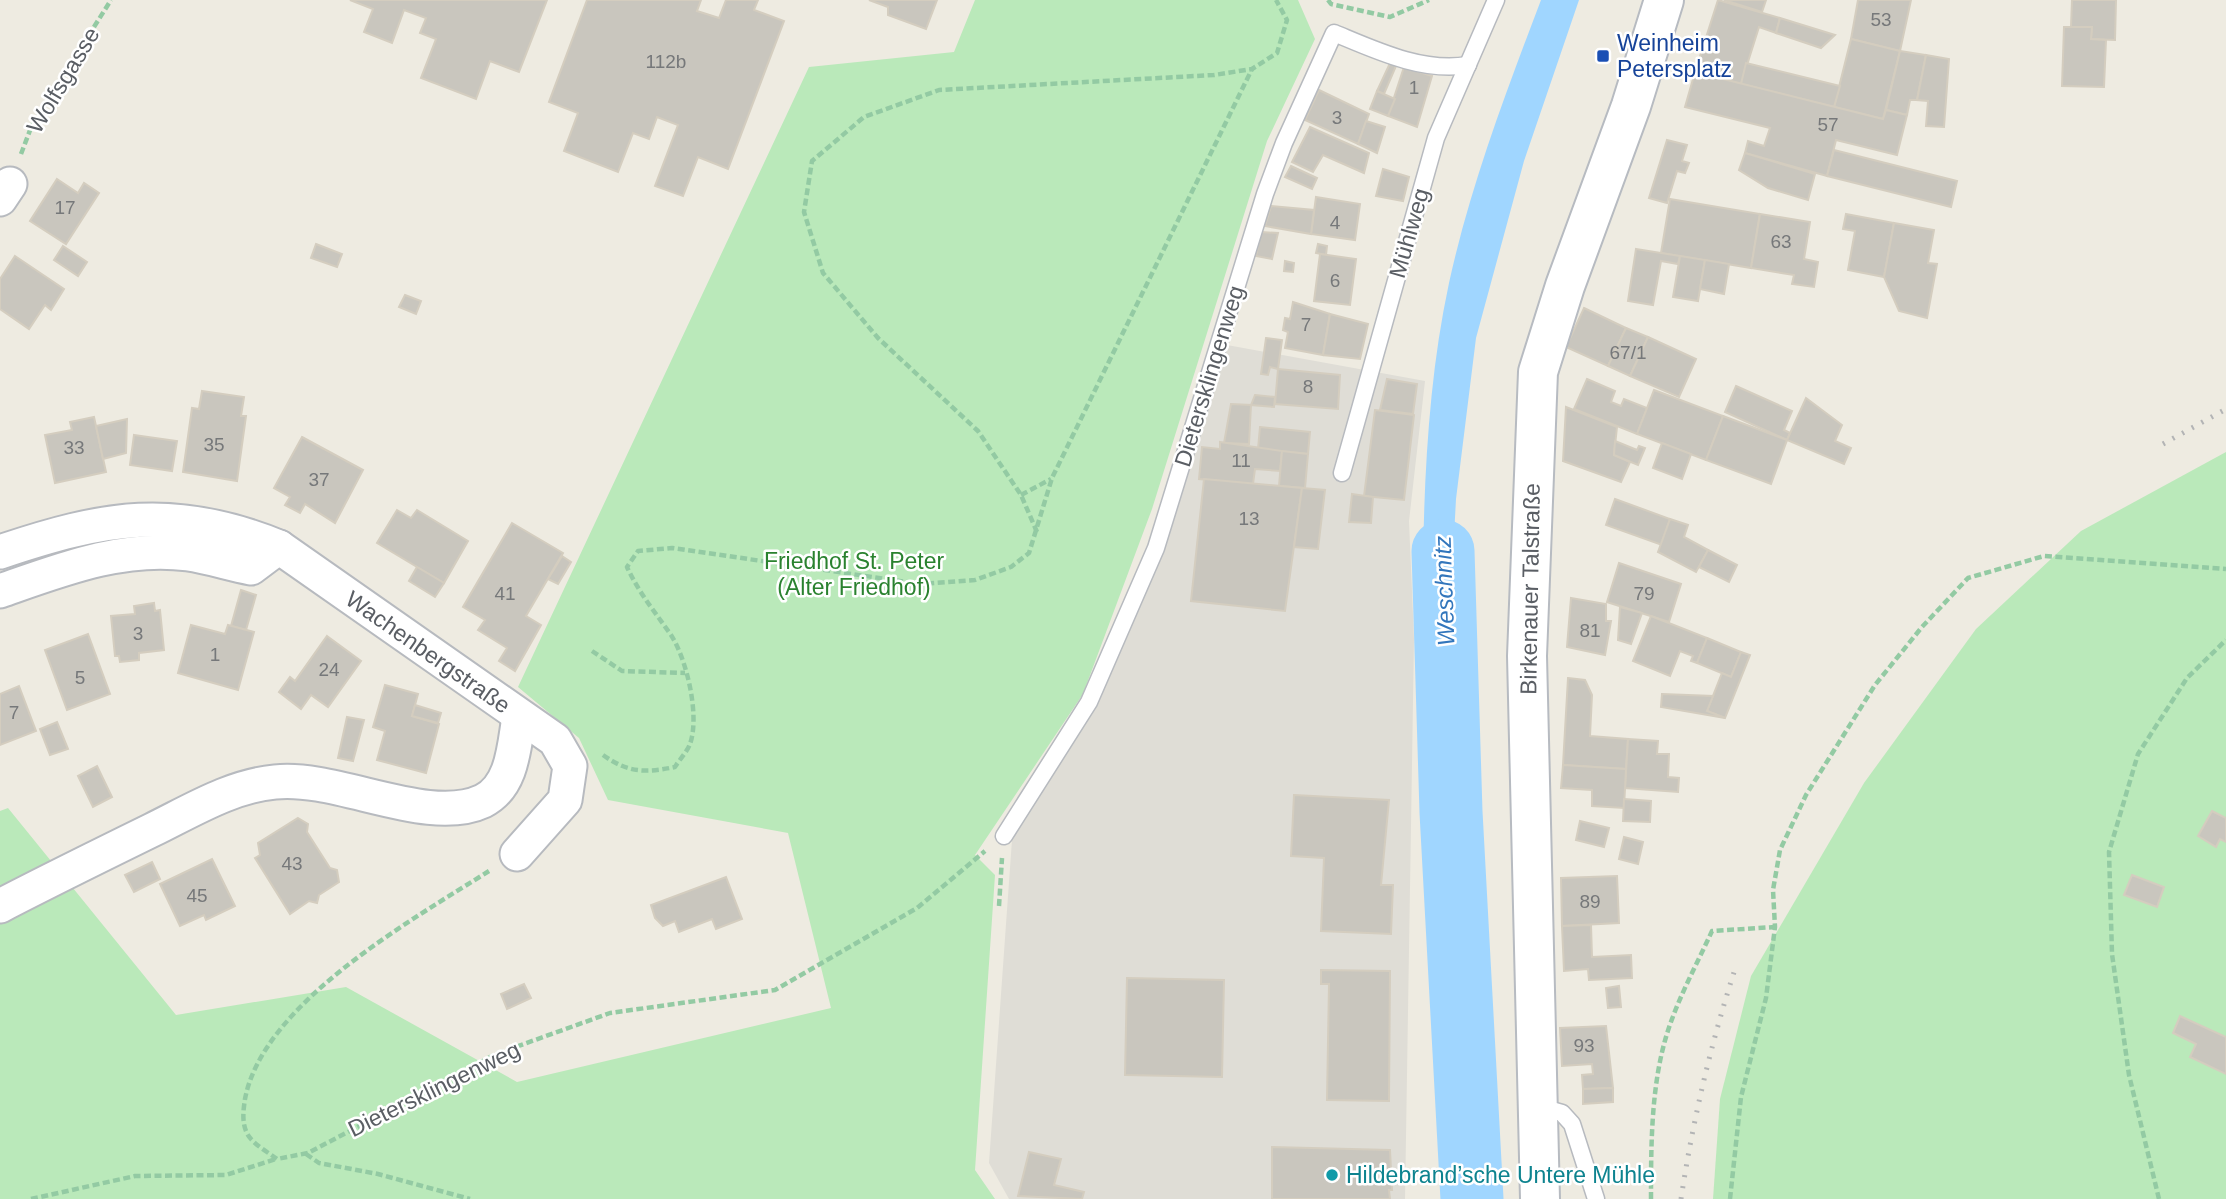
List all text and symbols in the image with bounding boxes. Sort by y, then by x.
house number: 53 [1870,9,1892,30]
street label: Wolfsgasse [21,23,105,137]
place label: Weinheim Petersplatz [1617,30,1732,82]
marker: Weinheim Petersplatz [1595,48,1611,64]
house number: 112b [646,51,686,72]
house number: 1 [1409,77,1419,98]
house number: 3 [1332,107,1342,128]
house number: 57 [1817,114,1839,135]
street label: Mühlweg [1384,185,1434,281]
house number: 17 [54,197,76,218]
house number: 4 [1330,212,1341,233]
house number: 63 [1770,231,1792,252]
house number: 6 [1330,270,1340,291]
street label: Dietersklingenweg [1169,282,1249,470]
house number: 7 [1301,314,1311,335]
house number: 67/1 [1610,342,1646,363]
house number: 8 [1303,376,1313,397]
house number: 35 [203,434,225,455]
house number: 33 [63,437,85,458]
house number: 11 [1231,450,1251,471]
house number: 37 [308,469,330,490]
street label: Birkenauer Talstraße [1515,483,1545,695]
house number: 13 [1238,508,1260,529]
water label: Weschnitz [1429,535,1459,647]
park label: Friedhof St. Peter (Alter Friedhof) [764,548,944,600]
house number: 41 [494,583,516,604]
house number: 79 [1633,583,1655,604]
street label: Wachenbergstraße [341,585,515,719]
house number: 81 [1579,620,1601,641]
house number: 3 [133,623,143,644]
house number: 1 [210,644,220,665]
house number: 24 [318,659,340,680]
house number: 5 [75,667,85,688]
house number: 7 [9,702,19,723]
house number: 43 [281,853,303,874]
house number: 45 [186,885,208,906]
house number: 89 [1579,891,1601,912]
house number: 93 [1573,1035,1595,1056]
street label: Dietersklingenweg [344,1036,524,1142]
place label: Hildebrand’sche Untere Mühle [1346,1162,1655,1188]
marker: Hildebrand’sche Untere Mühle [1324,1167,1340,1183]

